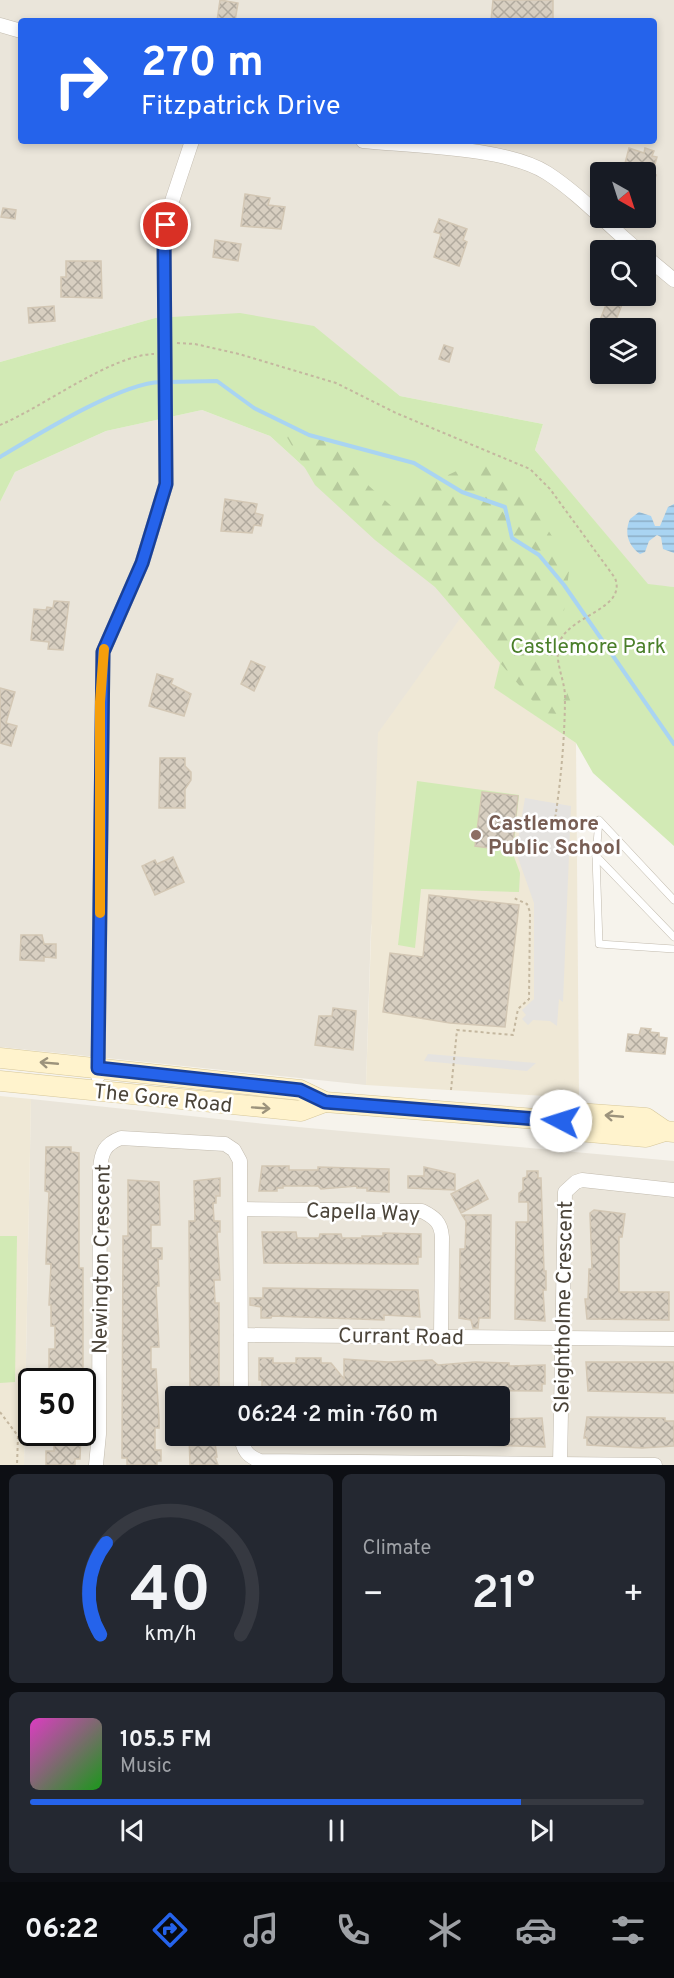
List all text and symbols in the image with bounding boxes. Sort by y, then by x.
text: 270 m [141,38,264,91]
icon: right [42,42,120,120]
text: Fitzpatrick Drive [141,90,341,124]
north arrow [590,162,656,228]
map controls [590,162,656,384]
pin [140,199,191,250]
icon: arrive [149,208,182,241]
button: search [590,240,656,306]
button: layers [590,318,656,384]
park label: Castlemore Park [510,634,666,661]
place label: Castlemore Public School [488,811,621,862]
marker: Castlemore Public School [469,828,483,842]
one-way arrow [40,1057,60,1068]
street label: The Gore Road [92,1079,233,1120]
position arrow [529,1089,593,1153]
one-way arrow [250,1102,270,1113]
one-way arrow [605,1110,625,1121]
street label: Newington Crescent [87,1164,118,1354]
street label: Capella Way [305,1198,420,1229]
street label: Sleightholme Crescent [549,1200,580,1414]
street label: Currant Road [338,1323,464,1352]
speed limit sign: 50 [18,1368,96,1446]
text: 06:24 · 2 min · 760 m [237,1402,438,1429]
text: Climate [363,1536,431,1562]
text: 40 [130,1554,211,1633]
text: 21° [471,1567,535,1624]
text: − [363,1575,384,1617]
text: + [623,1575,644,1617]
text: km/h [145,1622,197,1649]
text: 105.5 FM [120,1727,211,1754]
text: Music [120,1754,172,1780]
icon: previous [116,1814,149,1847]
icon: pause [320,1814,353,1847]
icon: next [525,1814,558,1847]
icon: directions [149,1909,191,1951]
icon: music [240,1909,282,1951]
icon: phone [332,1909,374,1951]
icon: climate [424,1909,466,1951]
icon: car [515,1909,557,1951]
icon: filters [607,1909,649,1951]
text: 06:22 [25,1913,99,1947]

